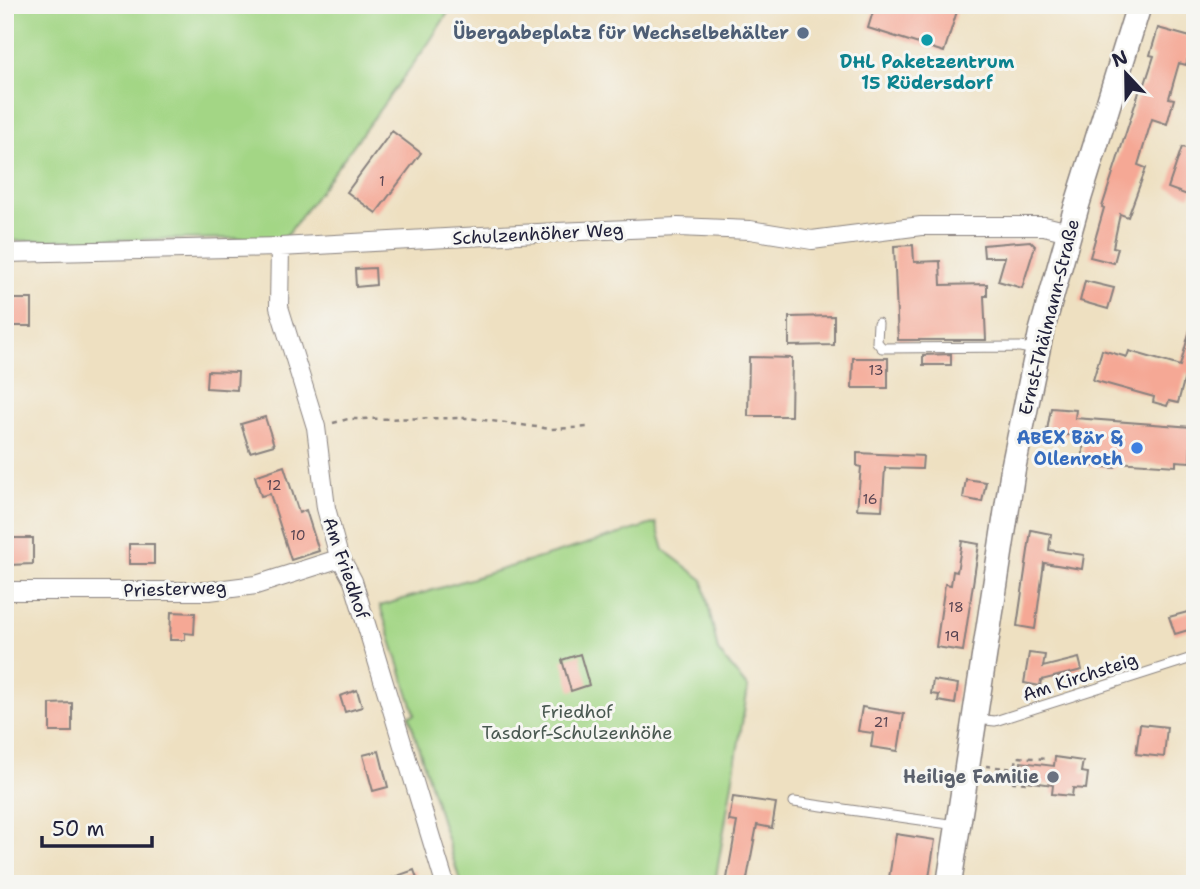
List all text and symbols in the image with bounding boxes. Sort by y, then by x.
place label: Übergabeplatz für Wechselbehälter [453,20,789,45]
marker: Übergabeplatz für Wechselbehälter [795,25,811,41]
marker: DHL Paketzentrum 15 Rüdersdorf [919,32,935,48]
north arrow [1092,38,1162,108]
text: N [1108,44,1131,73]
place label: DHL Paketzentrum 15 Rüdersdorf [840,50,1015,95]
house number: 1 [379,172,385,190]
street label: Ernst-Thälmann-Straße [1013,217,1085,417]
street label: Schulzenhöher Weg [452,218,624,250]
house number: 13 [869,361,883,379]
place label: ABEX Bär & Ollenroth [1016,426,1124,471]
marker: ABEX Bär & Ollenroth [1129,440,1145,456]
house number: 12 [267,476,281,494]
house number: 16 [862,490,878,508]
street label: Am Friedhof [317,514,375,623]
house number: 10 [290,526,306,544]
street label: Priesterweg [123,575,227,603]
house number: 18 [948,598,964,616]
house number: 19 [944,627,960,645]
street label: Am Kirchsteig [1019,647,1141,707]
park label: Friedhof Tasdorf-Schulzenhöhe [482,700,672,745]
house number: 21 [874,713,888,731]
place label: Heilige Familie [903,765,1039,789]
marker: Heilige Familie [1045,769,1061,785]
scale bar [42,805,152,849]
text: 50 m [52,815,105,843]

